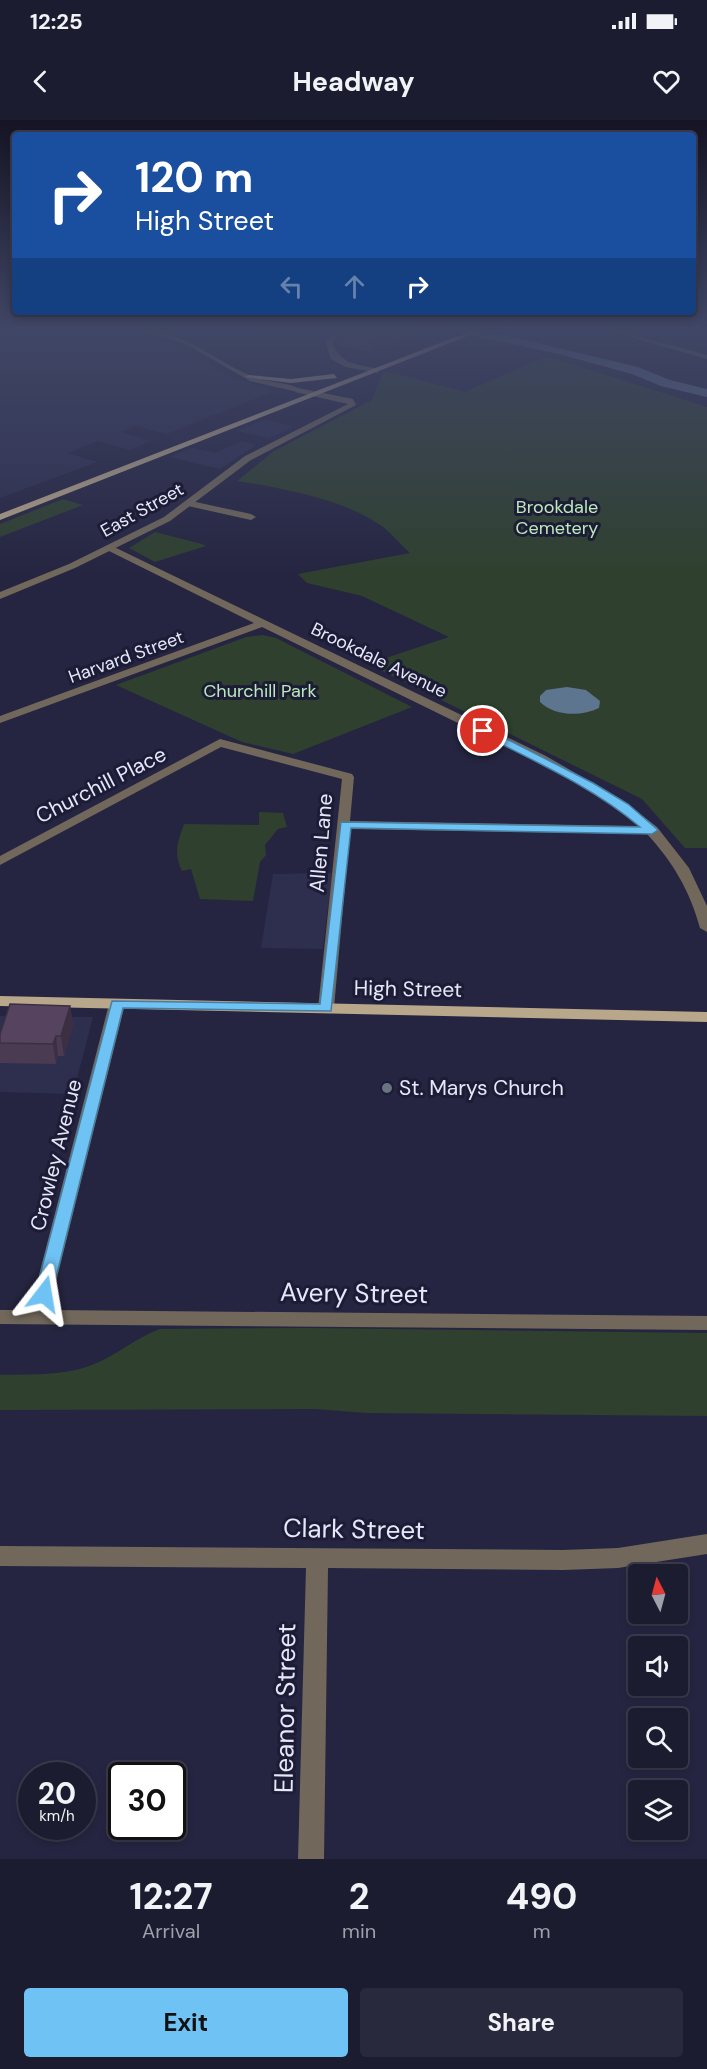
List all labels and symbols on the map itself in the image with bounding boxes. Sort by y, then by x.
street label: East Street [96,477,188,543]
park label: Brookdale Cemetery [516,495,598,540]
street label: Brookdale Avenue [307,617,451,703]
street label: Harvard Street [65,625,187,689]
park label: Churchill Park [203,679,317,703]
pin [457,705,508,756]
street label: Churchill Place [31,740,171,830]
street label: Allen Lane [303,792,339,894]
street label: High Street [354,974,462,1004]
place label: St. Marys Church [399,1074,564,1102]
street label: Crowley Avenue [24,1076,88,1234]
marker: St. Marys Church [380,1081,394,1095]
position arrow [12,1262,76,1326]
street label: Avery Street [279,1275,429,1311]
street label: Clark Street [283,1511,425,1547]
north arrow [628,1564,688,1624]
street label: Eleanor Street [267,1623,303,1793]
speed limit sign: 30 [108,1762,186,1840]

